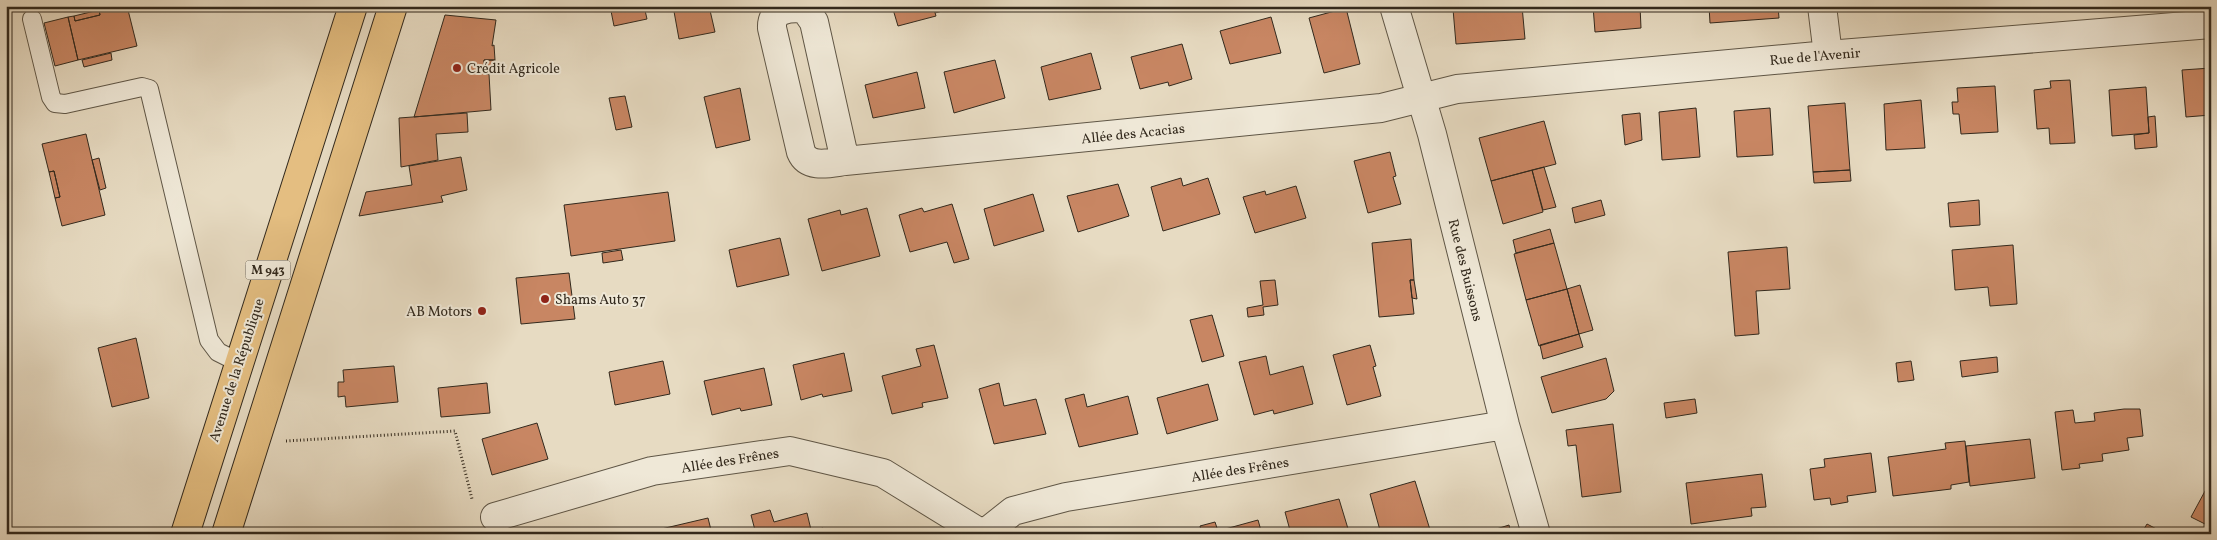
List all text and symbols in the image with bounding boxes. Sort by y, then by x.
street label: Rue de l'Avenir [1769,44,1861,71]
place label: Crédit Agricole [467,60,560,79]
marker: Crédit Agricole [451,62,463,74]
street label: Allée des Acacias [1081,120,1186,149]
street label: Rue des Buissons [1443,217,1486,324]
road number: M 943 [246,260,290,280]
place label: Shams Auto 37 [555,291,646,310]
marker: Shams Auto 37 [539,293,551,305]
street label: Avenue de la République [205,296,270,445]
place label: AB Motors [406,303,472,322]
marker: AB Motors [476,305,488,317]
street label: Allée des Frênes [680,444,780,479]
street label: Allée des Frênes [1190,453,1290,488]

